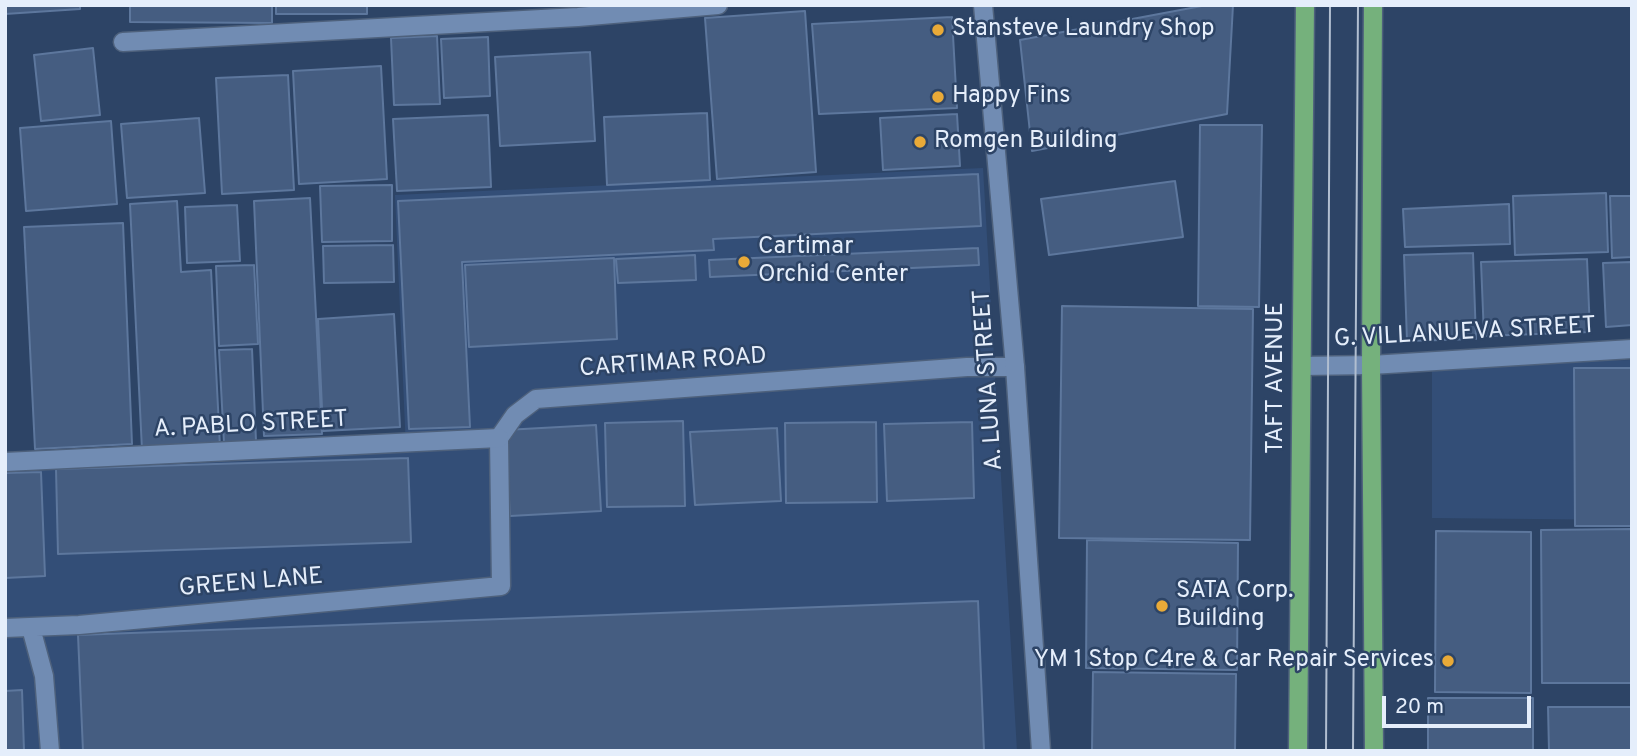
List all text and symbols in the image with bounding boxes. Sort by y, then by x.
place label: Stansteve Laundry Shop [952,16,1214,44]
marker: Stansteve Laundry Shop [930,22,946,38]
place label: Happy Fins [952,83,1071,111]
marker: Happy Fins [930,89,946,105]
place label: Romgen Building [934,128,1118,156]
marker: Romgen Building [912,134,928,150]
place label: Cartimar Orchid Center [758,234,908,290]
marker: Cartimar Orchid Center [736,254,752,270]
street label: A. LUNA STREET [969,288,1011,472]
street label: TAFT AVENUE [1263,302,1291,454]
street label: G. VILLANUEVA STREET [1333,313,1597,355]
street label: CARTIMAR ROAD [578,343,768,385]
street label: A. PABLO STREET [153,407,349,445]
street label: GREEN LANE [178,563,324,605]
place label: SATA Corp. Building [1176,578,1293,634]
marker: SATA Corp. Building [1154,598,1170,614]
place label: YM 1 Stop C4re & Car Repair Services [1034,647,1434,675]
marker: YM 1 Stop C4re & Car Repair Services [1440,653,1456,669]
scale bar [1385,682,1534,726]
text: 20 m [1395,694,1444,721]

